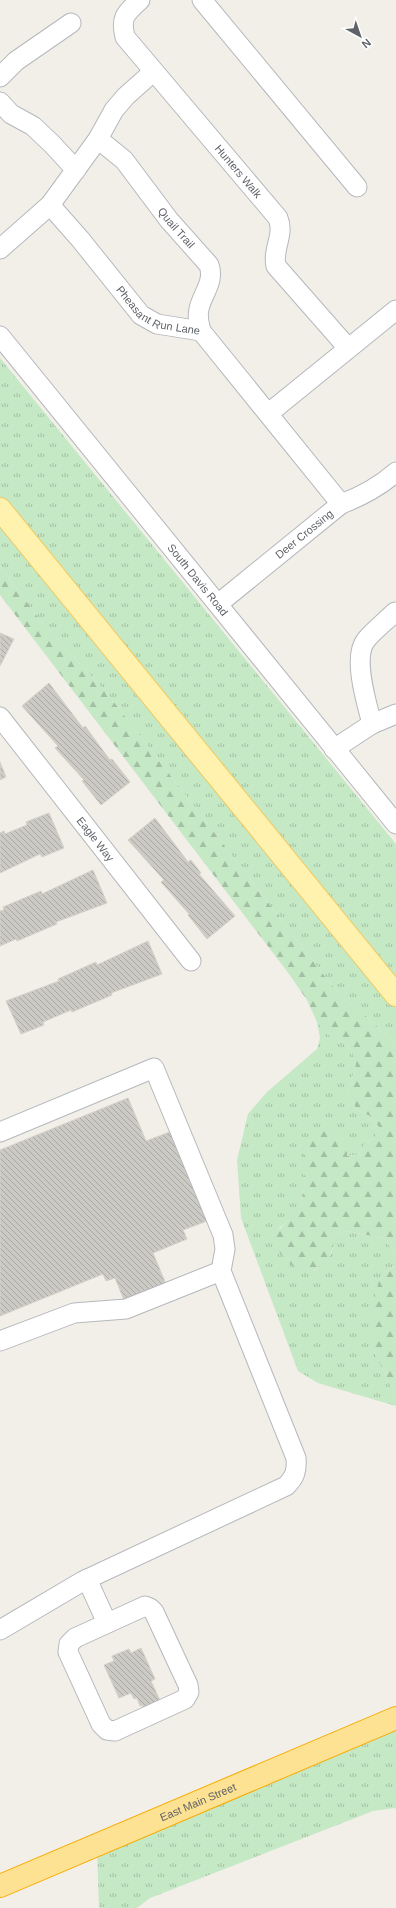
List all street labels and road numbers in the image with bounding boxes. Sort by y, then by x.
street label: Hunters Walk [213,142,265,201]
street label: Quail Trail [156,205,197,250]
street label: Pheasant Run Lane [114,284,201,337]
street label: Deer Crossing [273,507,335,561]
street label: South Davis Road [165,542,230,618]
street label: Eagle Way [75,815,117,864]
street label: East Main Street [158,1781,238,1823]

